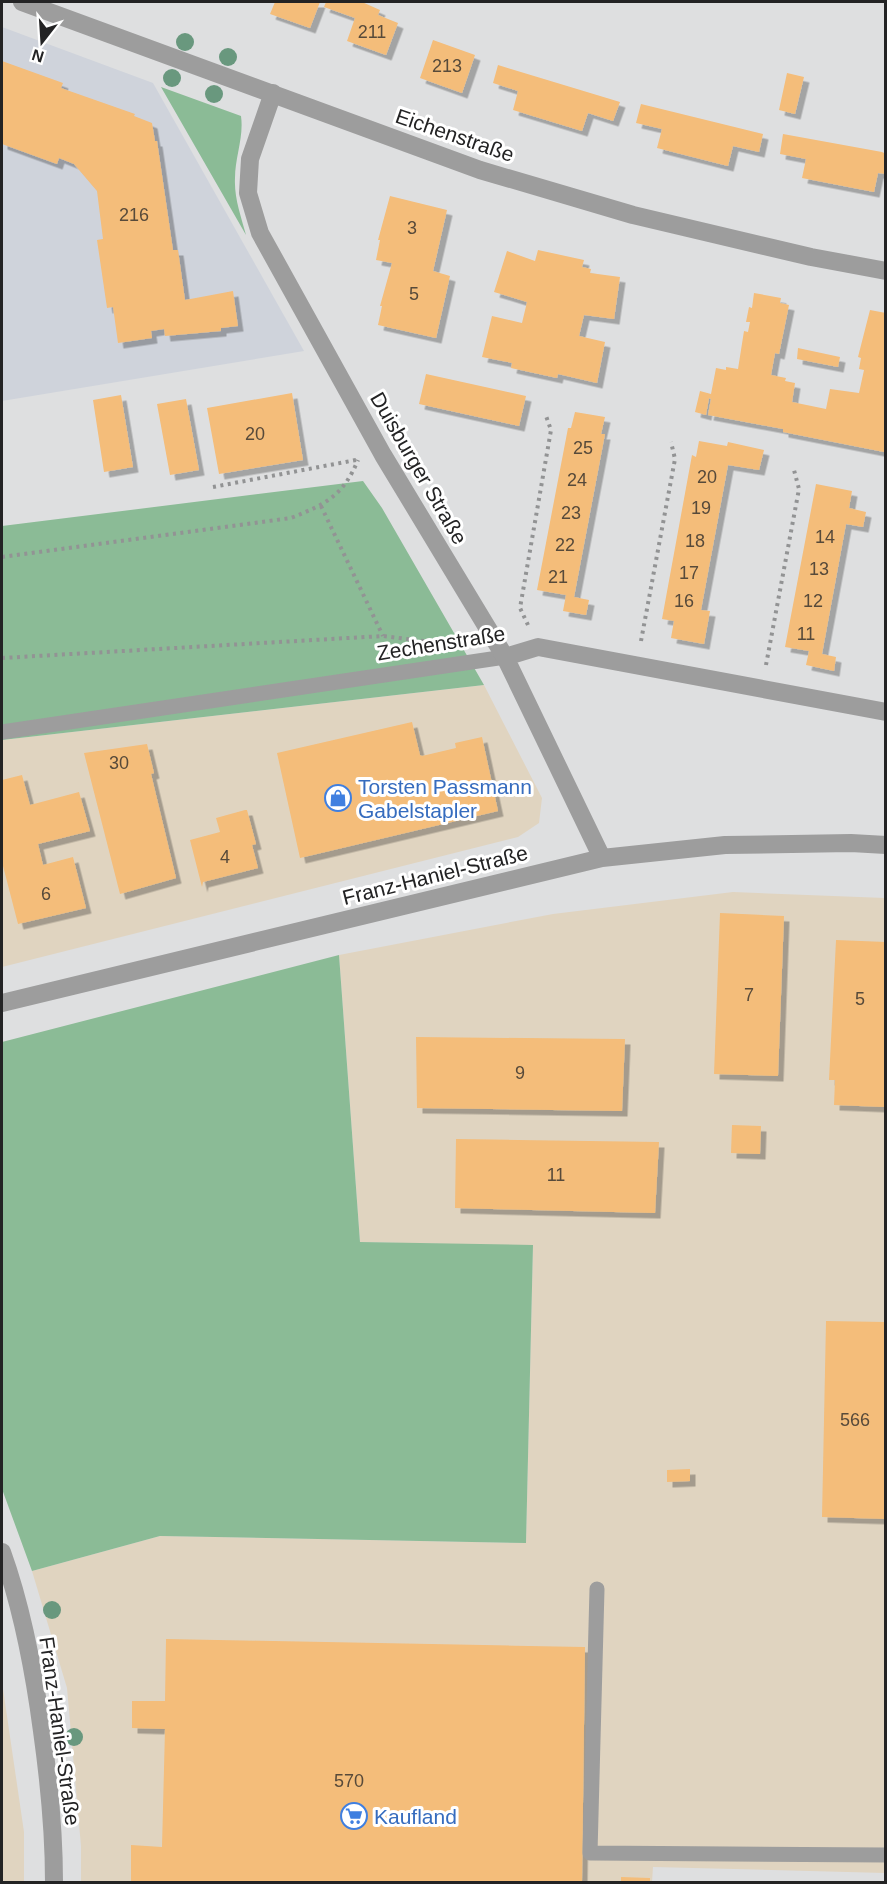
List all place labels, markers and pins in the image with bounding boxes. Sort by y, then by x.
place label: Torsten Passmann Gabelstapler [358,775,532,822]
shop icon: Torsten Passmann Gabelstapler [323,783,353,813]
supermarket icon: Kaufland [339,1801,369,1831]
place label: Kaufland [374,1805,457,1828]

